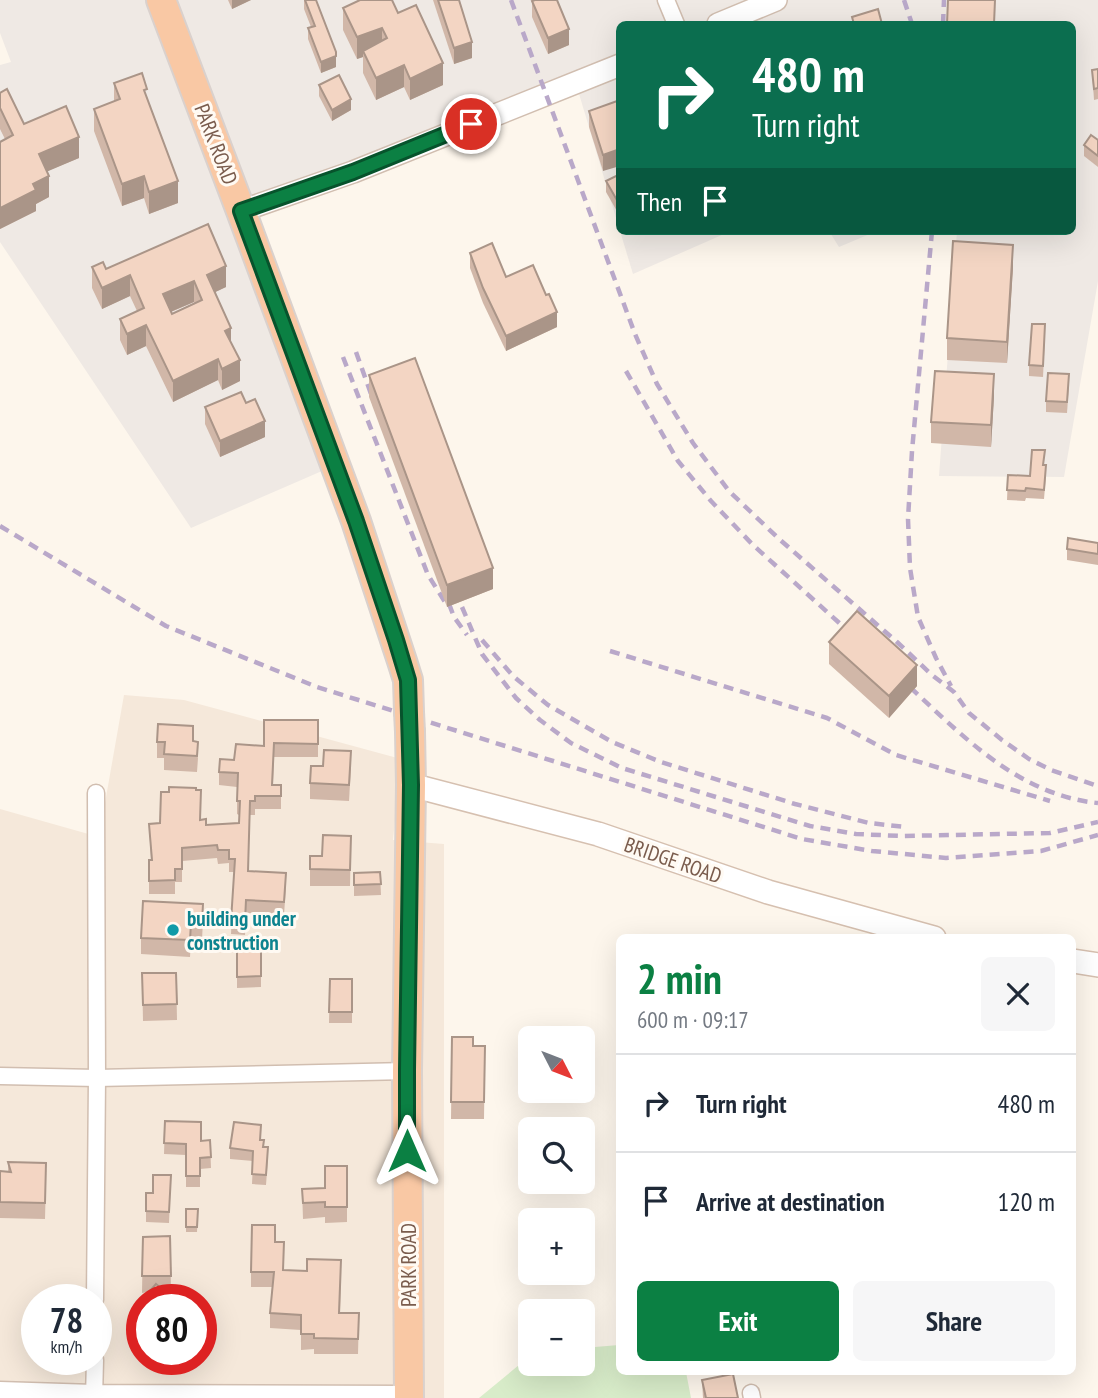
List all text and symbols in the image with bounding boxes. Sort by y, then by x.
text: 480 m [752,42,865,106]
icon: right [637,49,728,140]
pin [441,94,501,154]
street label: PARK ROAD [188,100,244,188]
text: Turn right [752,104,860,146]
icon: arrive [452,105,490,143]
icon: arrive [696,182,734,220]
text: Then [637,185,682,218]
street label: BRIDGE ROAD [621,831,725,889]
place label: building under construction [187,905,297,956]
marker: building under construction [165,922,181,938]
text: 2 min [637,951,722,1006]
button: close [981,957,1055,1031]
text: 600 m · 09:17 [637,1005,749,1034]
north arrow [518,1026,595,1102]
map controls [518,1026,595,1376]
icon: right [637,1084,675,1122]
text: Turn right [696,1087,787,1120]
text: 480 m [997,1087,1055,1120]
position arrow [370,1114,444,1188]
button: search [518,1117,595,1194]
icon: arrive [637,1182,675,1220]
text: Arrive at destination [696,1185,885,1218]
text: 120 m [997,1185,1055,1218]
button: + [518,1208,595,1285]
street label: PARK ROAD [395,1223,422,1307]
button: Exit [637,1281,839,1361]
button: Share [853,1281,1055,1361]
speed limit sign: 80 [126,1284,217,1375]
text: 78 [50,1297,83,1343]
button: − [518,1299,595,1376]
text: km/h [51,1335,82,1358]

